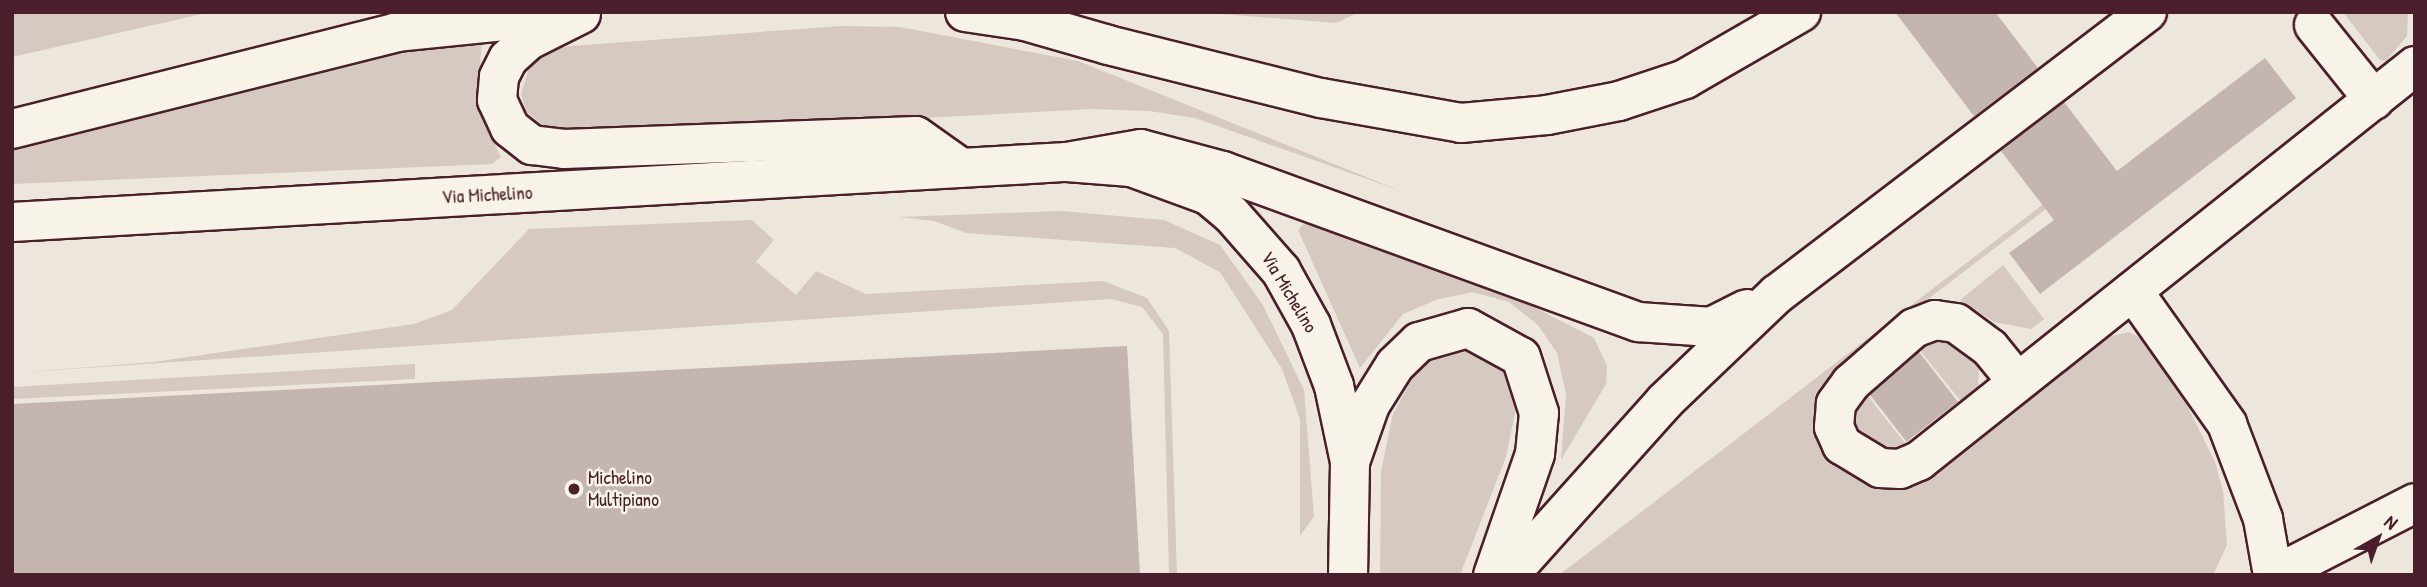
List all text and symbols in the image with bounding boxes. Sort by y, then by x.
street label: Via Michelino [441,181,533,209]
street label: Via Michelino [1256,247,1322,337]
place label: Michelino Multipiano [588,467,659,511]
marker: Michelino Multipiano [566,481,582,497]
north arrow [2343,503,2413,573]
text: N [2379,509,2404,535]

